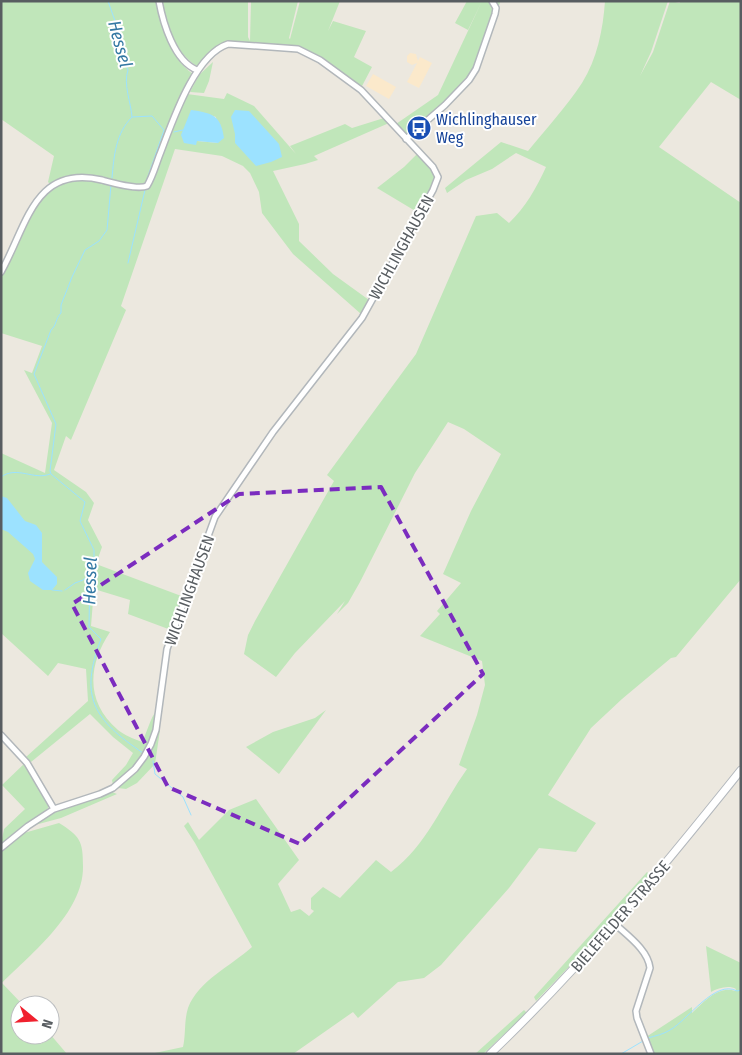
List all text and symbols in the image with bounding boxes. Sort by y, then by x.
water label: Hessel [103,18,137,70]
place label: Wichlinghauser Weg [436,110,537,147]
bus stop icon: Wichlinghauser Weg [406,115,432,141]
street label: WICHLINGHAUSEN [365,192,438,303]
street label: WICHLINGHAUSEN [161,532,218,648]
water label: Hessel [78,556,102,605]
street label: BIELEFELDER STRASSE [567,857,674,976]
north arrow [10,995,60,1045]
text: N [38,1017,56,1030]

